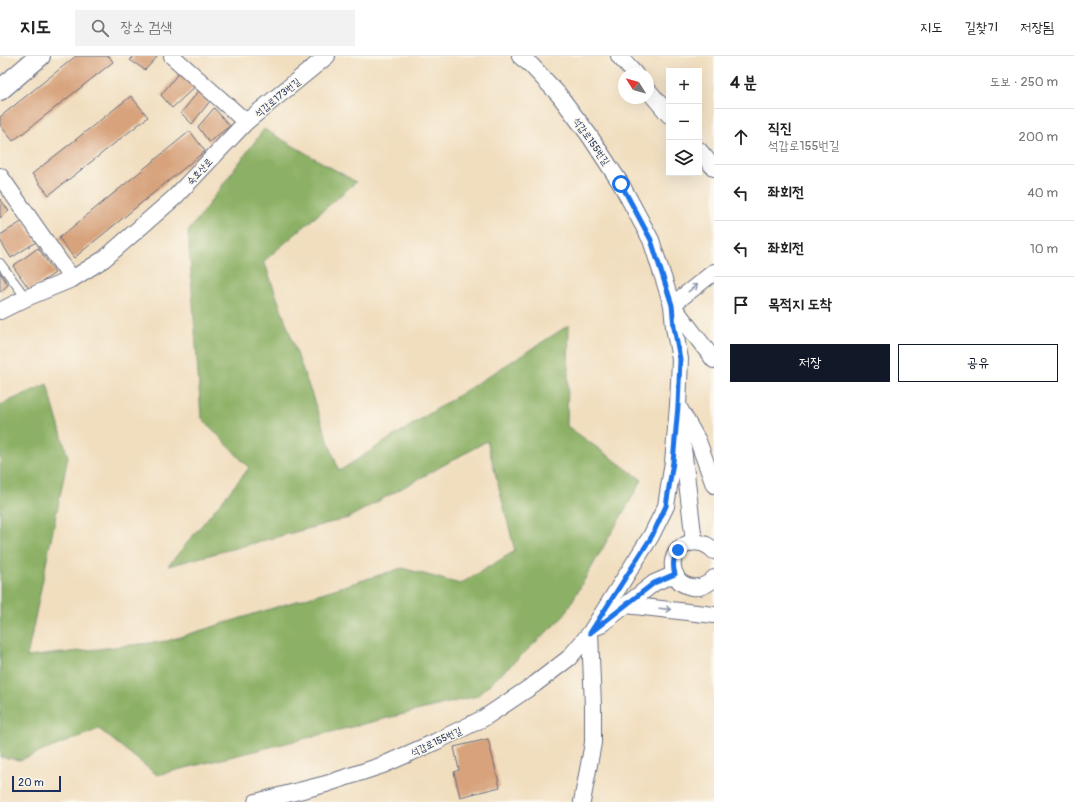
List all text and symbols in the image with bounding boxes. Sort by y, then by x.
search box [75,10,355,46]
text: 지도 [20,15,51,39]
icon: search [89,17,111,39]
text: 장소 검색 [121,18,172,37]
text: 지도 [920,19,942,36]
text: 길찾기 [964,19,998,36]
text: 저장됨 [1020,19,1054,36]
north arrow [618,68,654,104]
map controls [666,68,702,176]
button: + [666,68,702,104]
text: 4 분 [730,72,757,93]
text: 도보 · 250 m [990,74,1058,90]
street label: 석갑로173번길 [252,76,303,120]
button: − [666,104,702,140]
street label: 석갑로155번길 [570,116,612,168]
text: 직진 [768,119,792,138]
icon: ahead [730,126,752,148]
text: 200 m [1019,129,1058,145]
text: 석갑로155번길 [768,138,839,154]
button: layers [666,140,702,176]
street label: 숙호산로 [184,156,215,188]
route start [612,175,630,193]
icon: left [730,182,752,204]
text: 좌회전 [768,183,804,202]
text: 40 m [1027,185,1058,201]
icon: left [730,238,752,260]
text: 좌회전 [768,239,804,258]
text: 10 m [1030,241,1058,257]
one-way arrow [687,284,698,293]
icon: arrive [730,294,752,316]
text: 목적지 도착 [768,295,832,314]
button: 저장 [730,344,890,382]
button: 공유 [898,344,1058,382]
route end [669,541,687,559]
one-way arrow [658,606,671,613]
street label: 석갑로155번길 [409,725,464,759]
scale bar [12,774,61,793]
text: 20 m [18,776,44,789]

